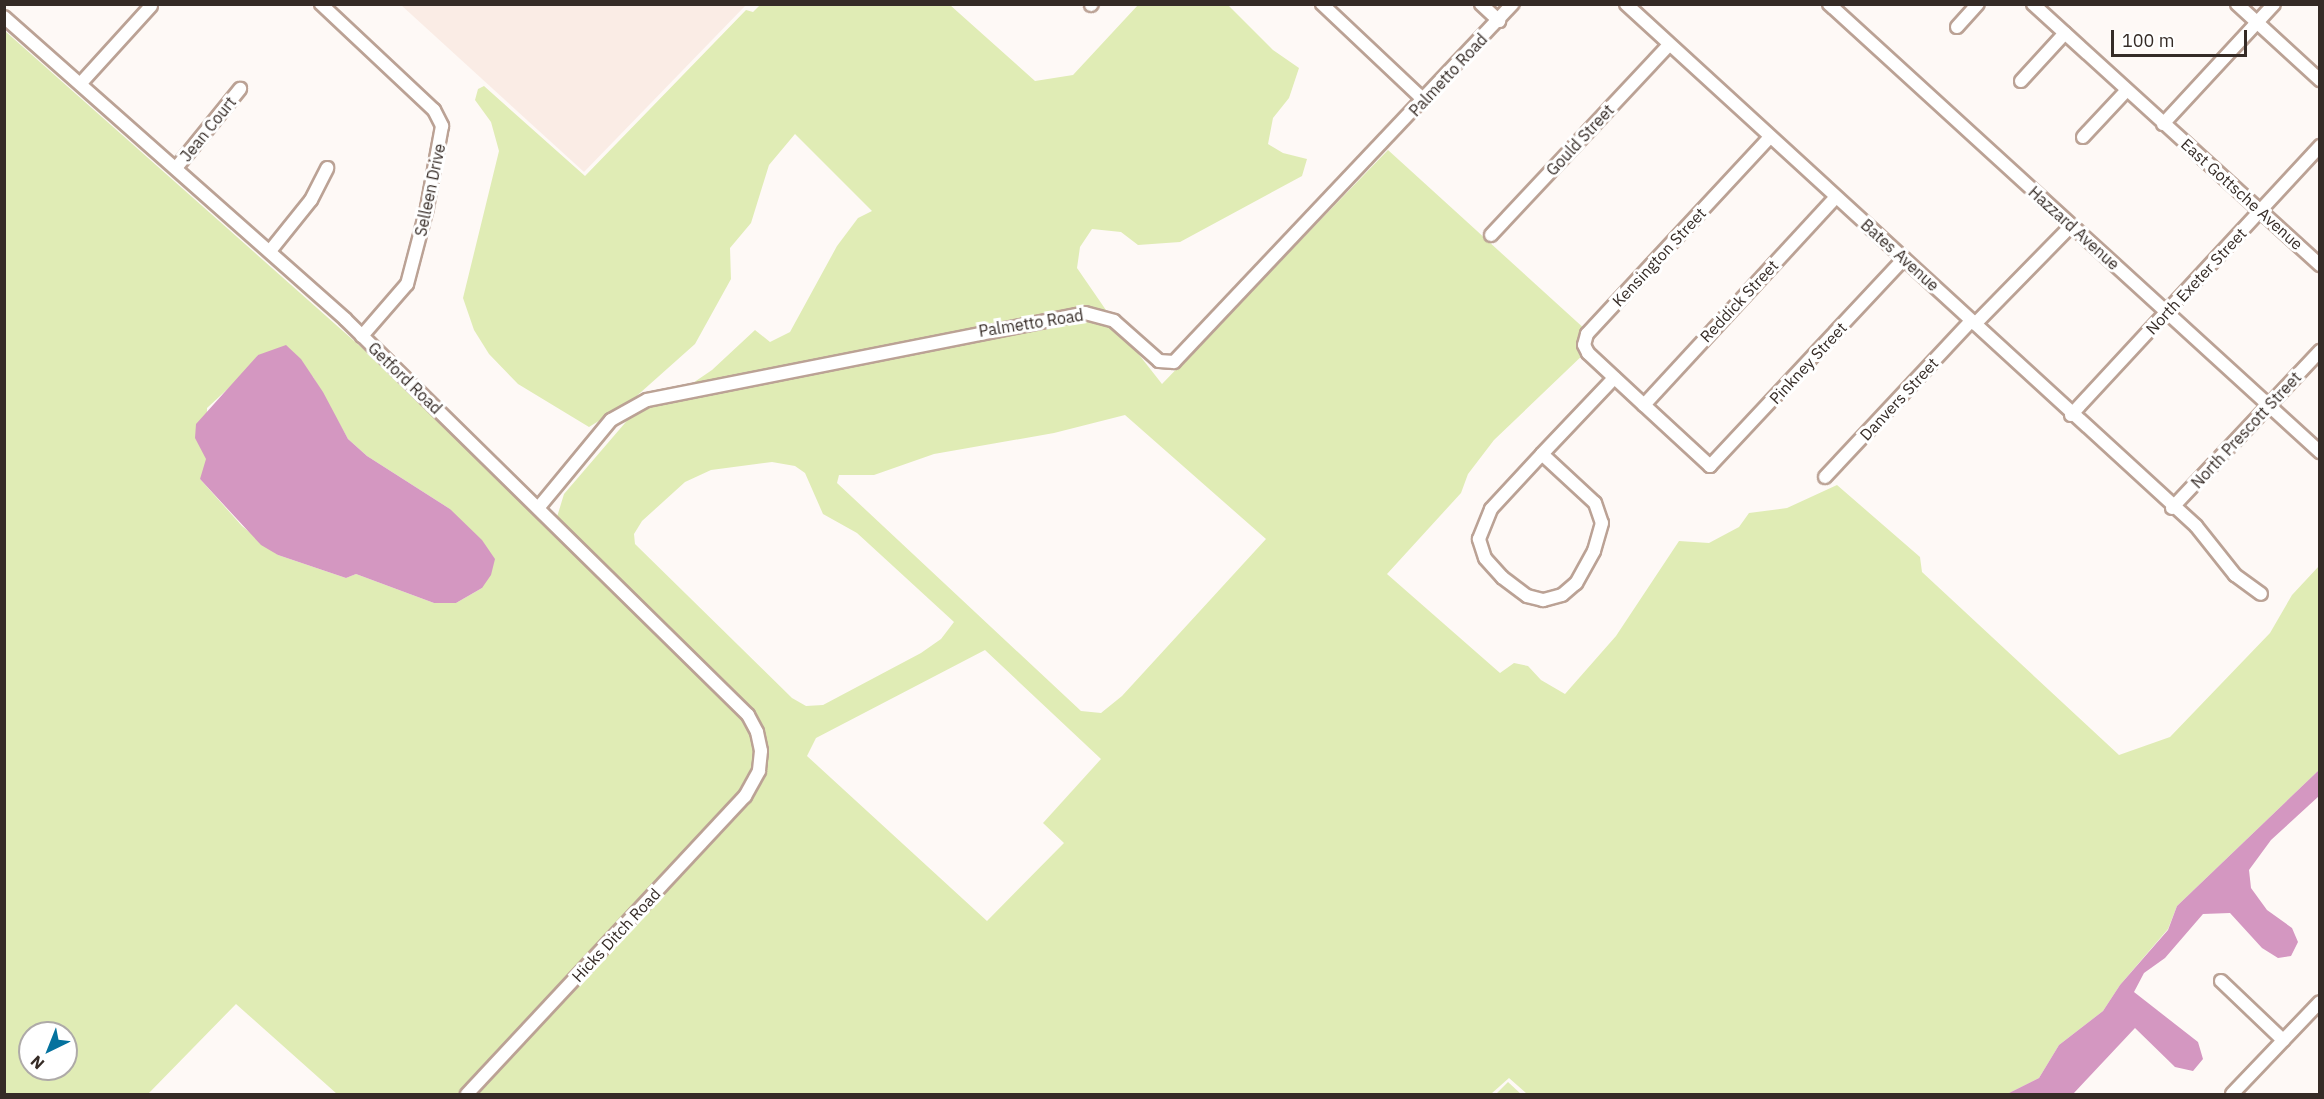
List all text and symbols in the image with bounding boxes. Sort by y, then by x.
scale bar [2114,18,2250,56]
text: 100 m [2122,29,2174,52]
street label: Palmetto Road [1405,30,1491,120]
street label: Jean Court [176,93,240,165]
street label: Gould Street [1542,100,1618,180]
street label: East Gottsche Avenue [2177,134,2307,254]
street label: Selleen Drive [411,142,449,238]
street label: Hazzard Avenue [2025,182,2123,274]
street label: Kensington Street [1608,204,1710,310]
street label: Bates Avenue [1857,215,1943,295]
street label: North Exeter Street [2142,224,2250,338]
street label: Reddick Street [1696,256,1782,346]
street label: Palmetto Road [977,305,1085,341]
street label: Pinkney Street [1765,318,1851,408]
street label: Getford Road [364,338,446,418]
street label: Danvers Street [1856,354,1942,444]
street label: North Prescott Street [2187,368,2305,492]
street label: Hicks Ditch Road [568,884,664,986]
north arrow [18,1021,78,1081]
text: N [26,1051,48,1074]

